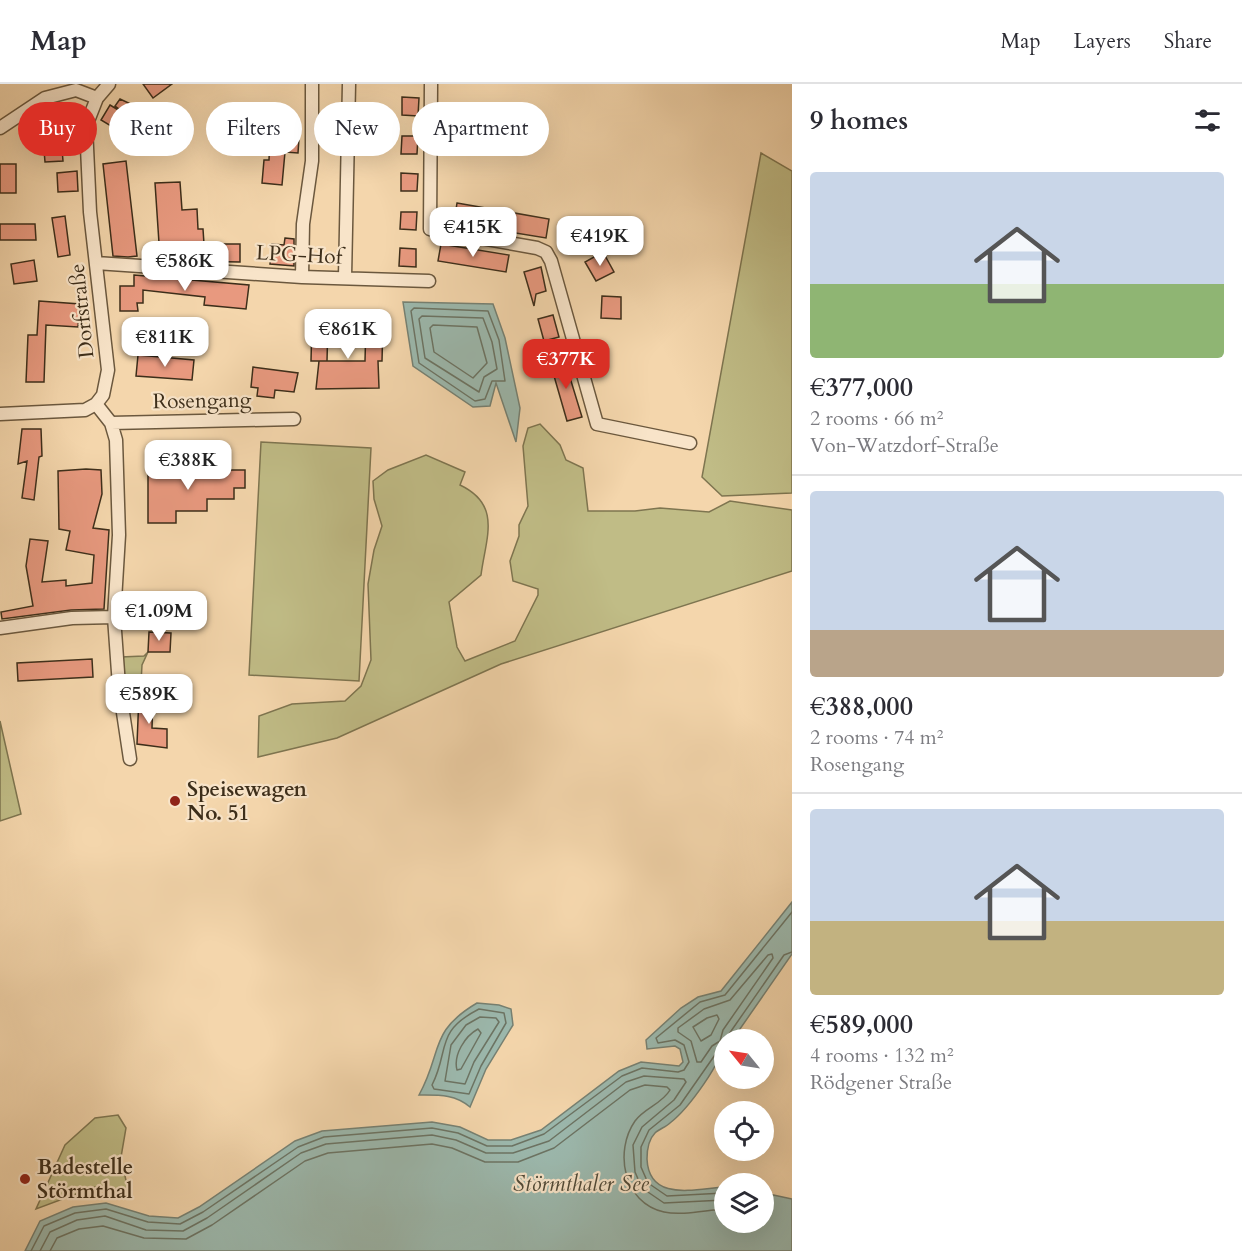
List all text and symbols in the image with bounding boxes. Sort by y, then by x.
text: Map [30,22,87,60]
text: Map [1001,27,1041,56]
text: Layers [1074,27,1131,56]
text: Share [1164,27,1212,56]
chip: Buy [18,102,97,156]
chip: Rent [109,102,194,156]
chip: Filters [206,102,302,156]
chip: New [314,102,400,156]
chip: Apartment [412,102,549,156]
text: 9 homes [810,103,908,138]
icon: filters [1191,104,1224,137]
pin: €415K [431,207,515,258]
icon: home [963,211,1071,319]
text: €415K [444,213,502,240]
pin: €419K [558,216,642,267]
text: €419K [571,222,629,249]
street label: LPG-Hof [255,238,346,272]
pin: €586K [143,241,227,292]
text: €586K [156,247,214,274]
street label: Dorfstraße [63,262,101,360]
pin: €861K [306,309,390,360]
text: €861K [319,315,377,342]
pin: €811K [123,317,207,368]
text: €811K [136,323,194,350]
pin: €377K [524,339,608,390]
text: €377K [537,345,595,372]
text: €377,000 [810,370,913,405]
street label: Rosengang [152,386,252,416]
text: 2 rooms · 66 m² [810,405,943,432]
text: Von-Watzdorf-Straße [810,432,999,459]
pin: €388K [146,440,230,491]
text: €388K [159,446,217,473]
icon: home [963,530,1071,638]
pin: €1.09M [110,591,208,642]
text: €1.09M [125,597,193,624]
pin: €589K [107,674,191,725]
text: €589K [120,680,178,707]
text: €388,000 [810,689,913,724]
text: 2 rooms · 74 m² [810,724,943,751]
text: Rosengang [810,751,904,778]
place label: Speisewagen No. 51 [187,775,307,828]
marker: Speisewagen No. 51 [168,794,182,808]
icon: home [963,848,1071,956]
text: €589,000 [810,1007,913,1042]
north arrow [714,1029,774,1089]
map controls [714,1029,774,1233]
text: 4 rooms · 132 m² [810,1042,954,1069]
text: Rödgener Straße [810,1069,952,1096]
button: locate [714,1101,774,1161]
place label: Badestelle Störmthal [37,1153,133,1206]
water label: Störmthaler See [513,1169,650,1199]
marker: Badestelle Störmthal [18,1172,32,1186]
button: layers [714,1173,774,1233]

